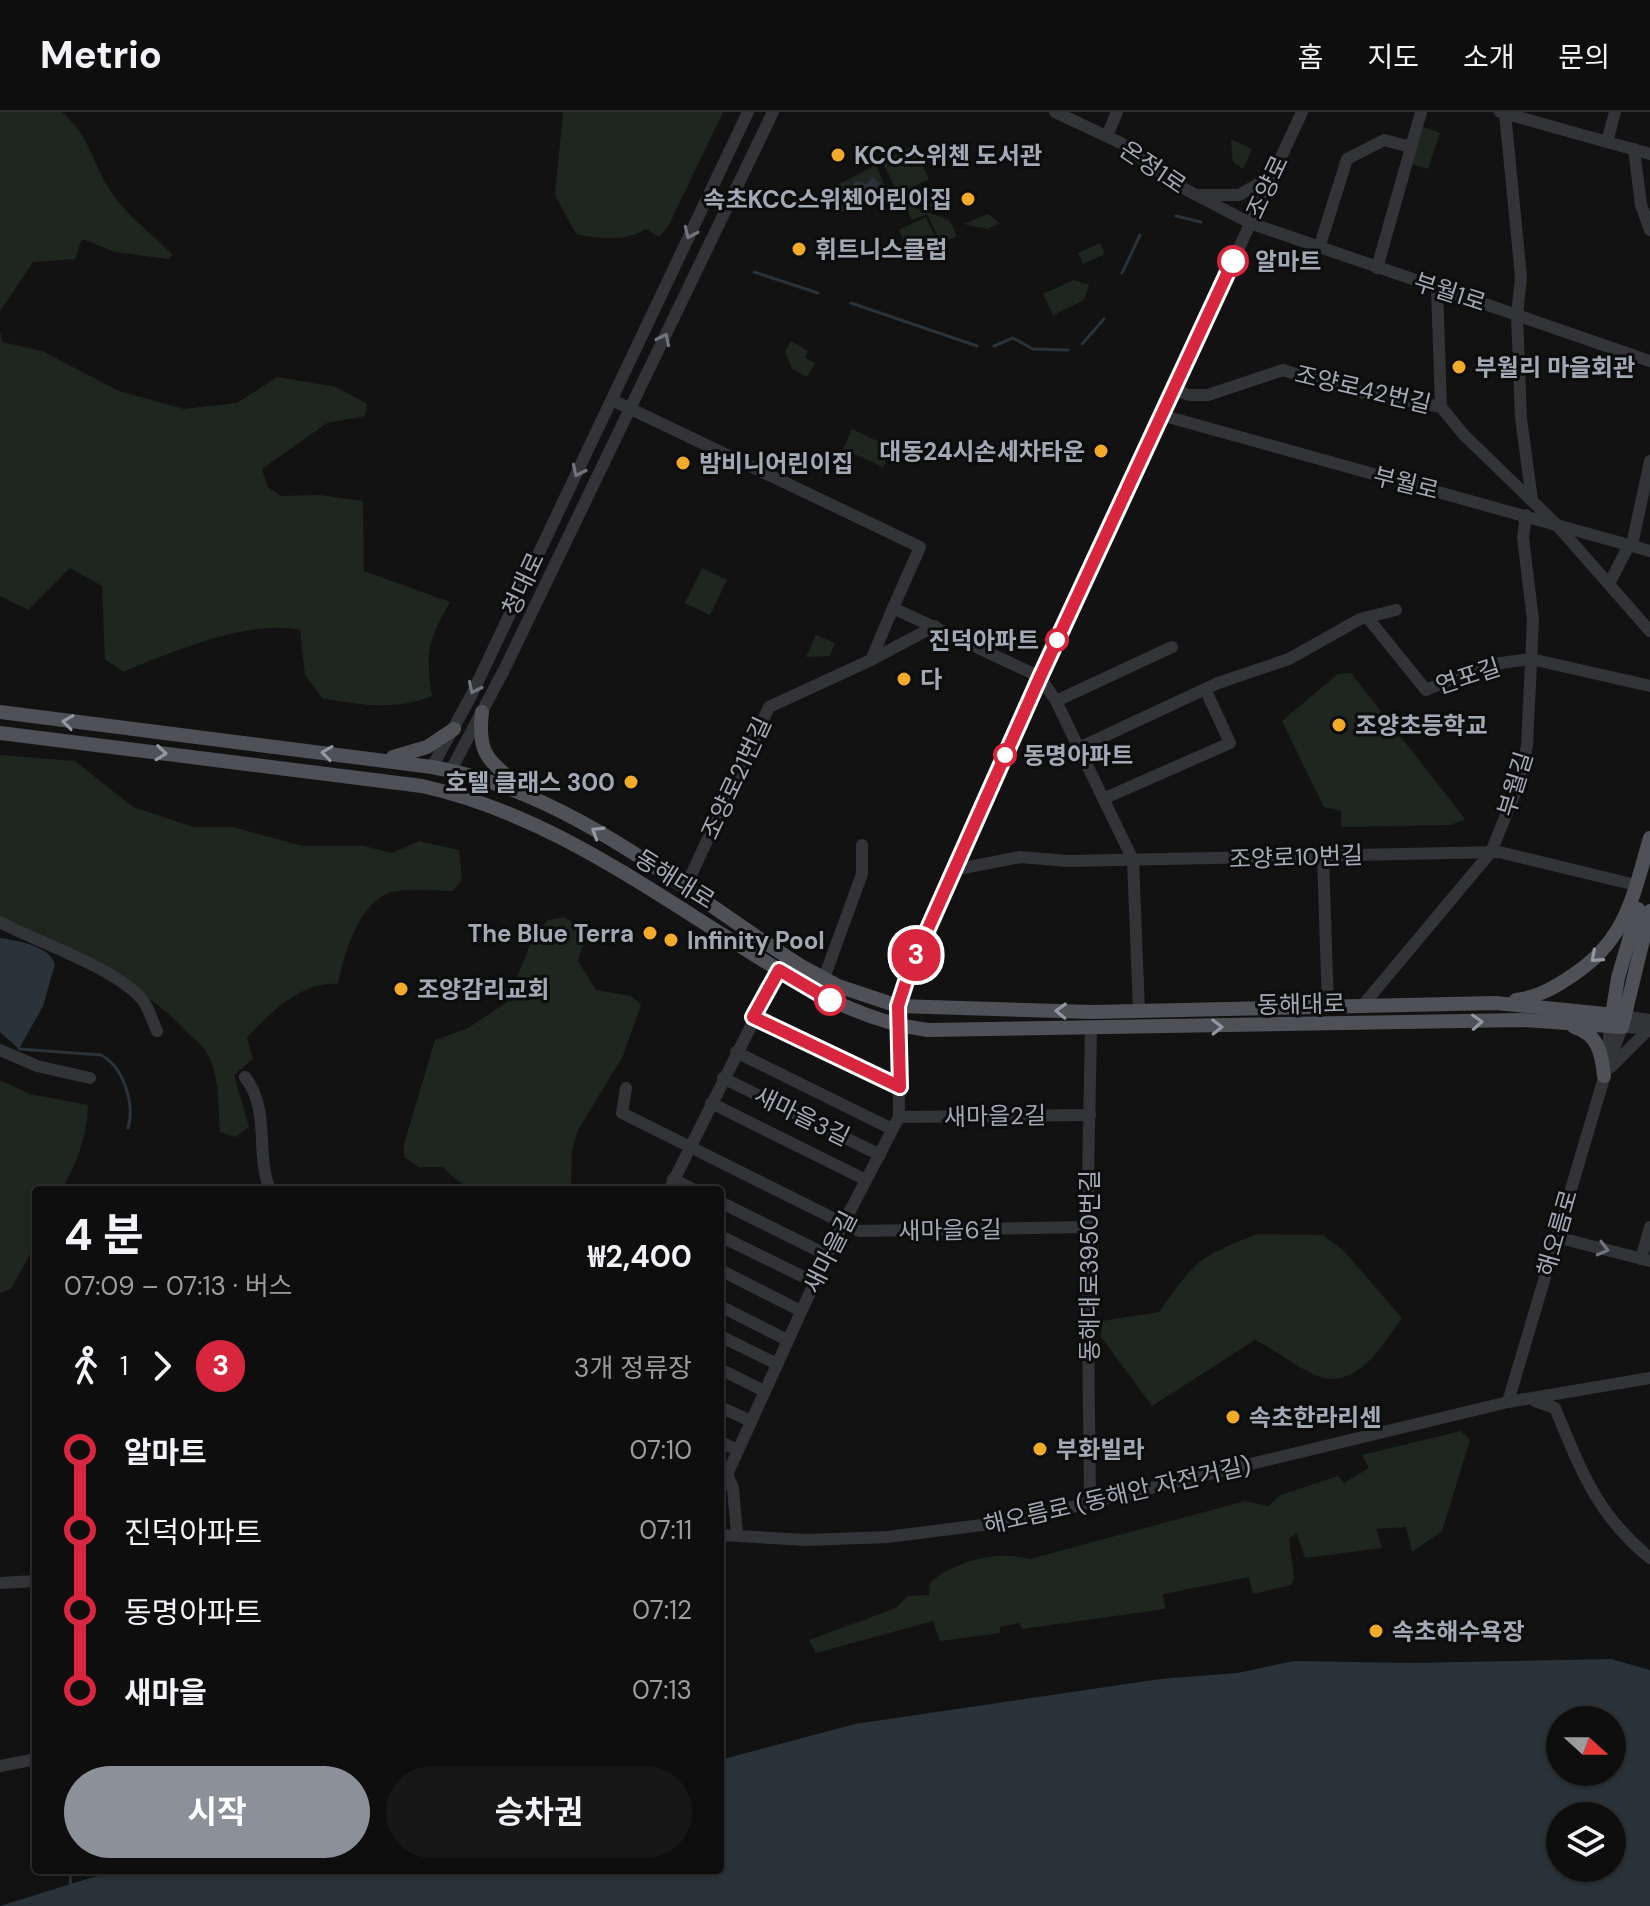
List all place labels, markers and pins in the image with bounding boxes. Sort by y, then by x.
place label: KCC스위첸 도서관 [854,140,1042,171]
marker: KCC스위첸 도서관 [829,146,847,164]
place label: 속초KCC스위첸어린이집 [703,184,952,215]
marker: 속초KCC스위첸어린이집 [959,190,977,208]
place label: 휘트니스클럽 [815,234,947,265]
marker: 휘트니스클럽 [790,240,808,258]
marker: 알마트 [1218,246,1248,276]
place label: 알마트 [1255,246,1321,277]
place label: 부월리 마을회관 [1475,352,1635,383]
marker: 부월리 마을회관 [1450,358,1468,376]
place label: 대동24시손세차타운 [879,436,1085,467]
marker: 대동24시손세차타운 [1092,442,1110,460]
place label: 밤비니어린이집 [699,448,854,479]
marker: 밤비니어린이집 [674,454,692,472]
place label: 진덕아파트 [929,625,1039,656]
marker: 진덕아파트 [1046,629,1068,651]
place label: 다 [920,664,942,695]
marker: 다 [895,670,913,688]
place label: 조양초등학교 [1355,710,1487,741]
marker: 조양초등학교 [1330,716,1348,734]
place label: 동명아파트 [1023,740,1133,771]
marker: 동명아파트 [994,744,1016,766]
place label: 호텔 클래스 300 [445,767,615,798]
marker: 호텔 클래스 300 [622,773,640,791]
place label: The Blue Terra [468,918,634,949]
marker: The Blue Terra [641,924,659,942]
place label: Infinity Pool [687,925,825,956]
marker: Infinity Pool [662,931,680,949]
place label: 조양감리교회 [417,974,549,1005]
marker: 조양감리교회 [392,980,410,998]
unlabelled marker [815,985,845,1015]
place label: 속초한라리센 [1249,1402,1381,1433]
marker: 속초한라리센 [1224,1408,1242,1426]
place label: 부화빌라 [1056,1434,1144,1465]
marker: 부화빌라 [1031,1440,1049,1458]
place label: 속초해수욕장 [1392,1616,1524,1647]
marker: 속초해수욕장 [1367,1622,1385,1640]

